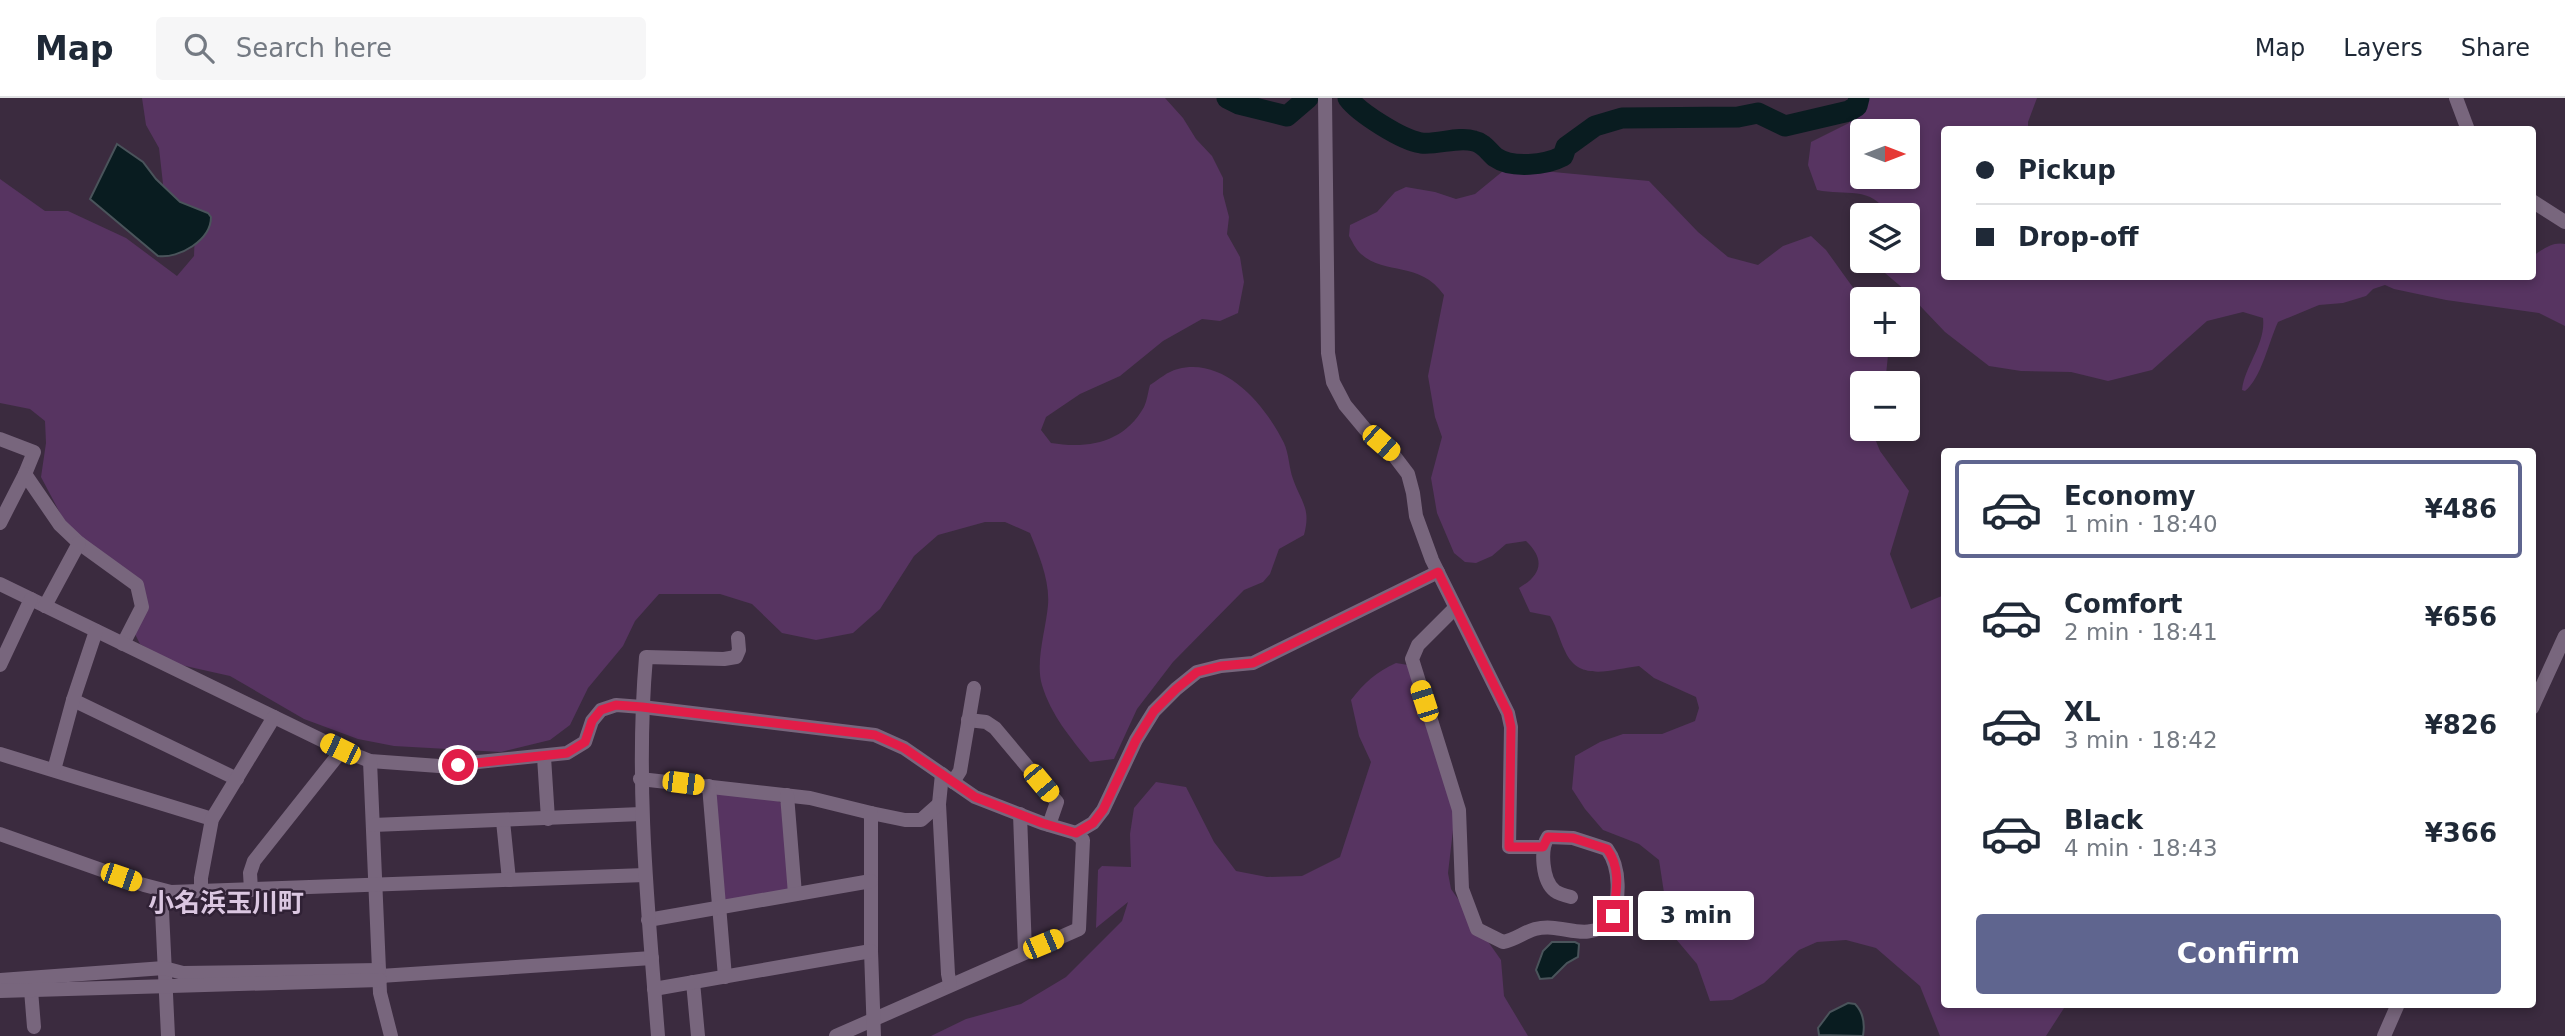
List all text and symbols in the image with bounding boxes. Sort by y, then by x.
search box [156,17,646,80]
text: Map [35,29,114,68]
icon: search [180,29,218,67]
text: Search here [236,33,392,63]
text: Map [2255,34,2305,62]
text: Layers [2343,34,2423,62]
text: Share [2461,34,2530,62]
north arrow [1850,119,1920,189]
map controls [1850,119,1920,441]
text: Pickup [2018,155,2116,185]
button: layers [1850,203,1920,273]
text: Drop-off [2018,222,2139,252]
button: + [1850,287,1920,357]
button: − [1850,371,1920,441]
car [1359,421,1404,465]
icon: car [1980,478,2043,541]
text: Economy [2064,481,2195,511]
text: ¥486 [2425,494,2497,524]
text: 1 min · 18:40 [2064,511,2218,537]
icon: car [1980,586,2043,649]
text: Comfort [2064,589,2182,619]
text: ¥656 [2425,602,2497,632]
text: 2 min · 18:41 [2064,619,2218,645]
car [1408,678,1441,724]
icon: car [1980,694,2043,757]
text: XL [2064,697,2101,727]
text: ¥826 [2425,710,2497,740]
text: 3 min · 18:42 [2064,727,2218,753]
car [317,730,364,768]
route start [442,749,474,781]
car [1020,760,1063,806]
car [661,770,706,796]
icon: car [1980,802,2043,865]
text: Black [2064,805,2143,835]
text: ¥366 [2425,818,2497,848]
text: 4 min · 18:43 [2064,835,2218,861]
car [98,860,145,894]
district label: 小名浜玉川町 [148,888,304,918]
callout: 3 min [1638,892,1753,940]
route end [1597,900,1629,932]
text: 3 min [1660,902,1732,928]
button: Confirm [1976,914,2501,994]
car [1020,926,1067,962]

